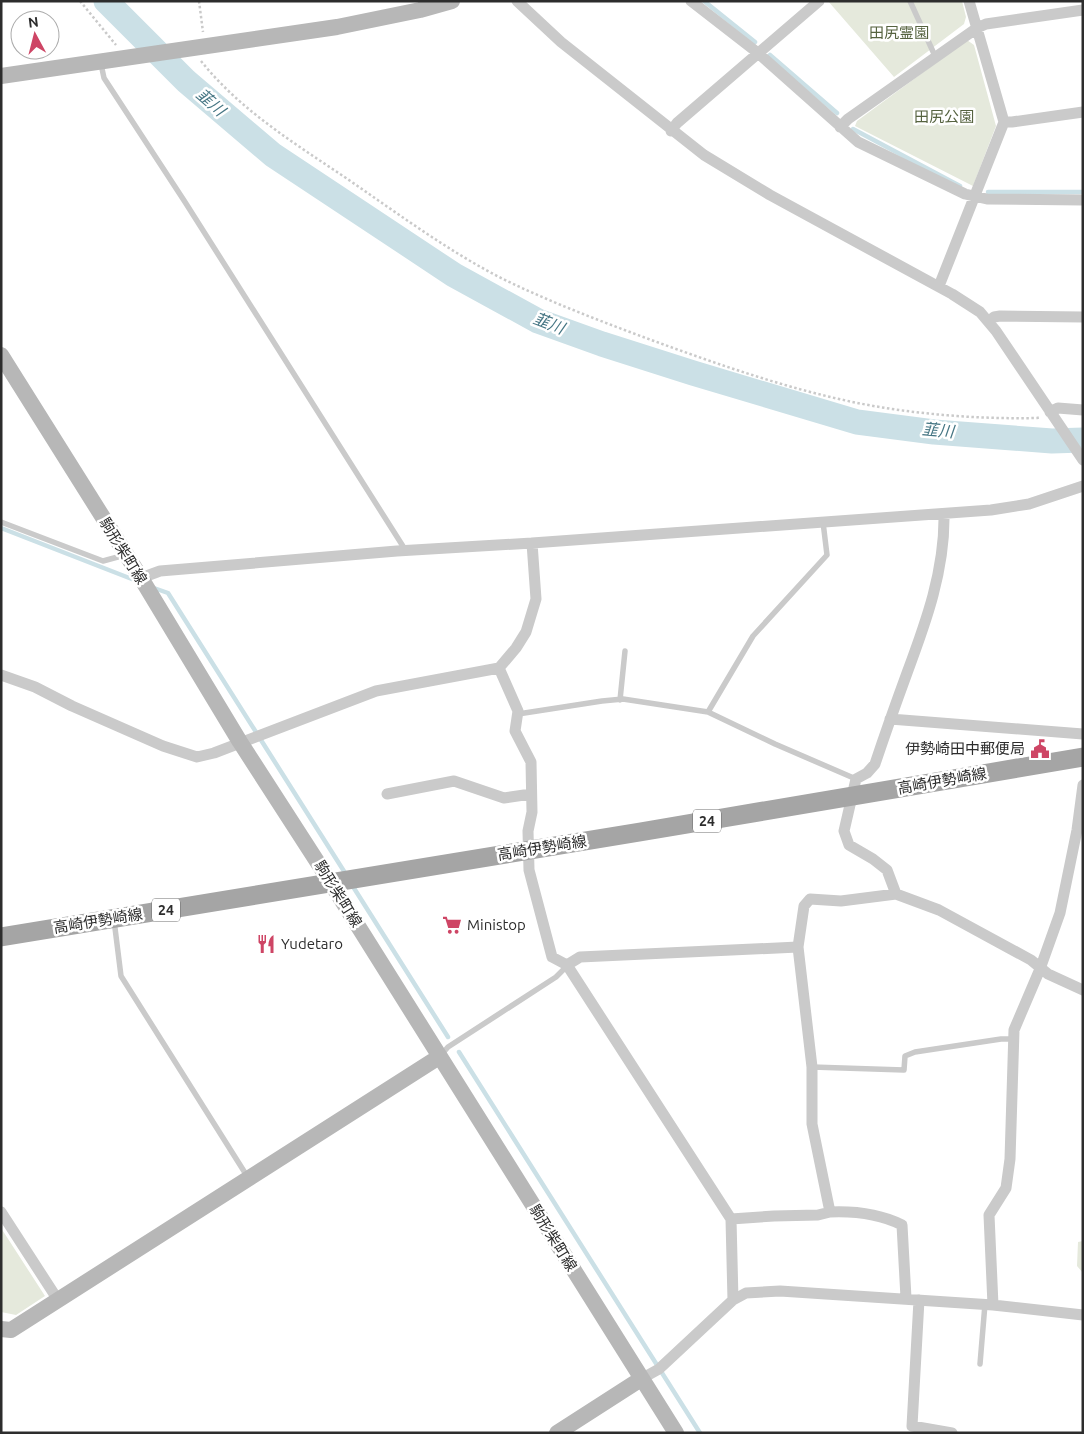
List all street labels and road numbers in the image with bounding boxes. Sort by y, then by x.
street label: 駒形柴町線 [96,514,151,587]
street label: 高崎伊勢崎線 [896,764,988,797]
road number: 24 [693,809,721,832]
street label: 高崎伊勢崎線 [496,832,588,863]
street label: 駒形柴町線 [311,857,366,930]
road number: 24 [152,898,180,922]
street label: 高崎伊勢崎線 [52,905,144,936]
street label: 駒形柴町線 [526,1201,581,1274]

